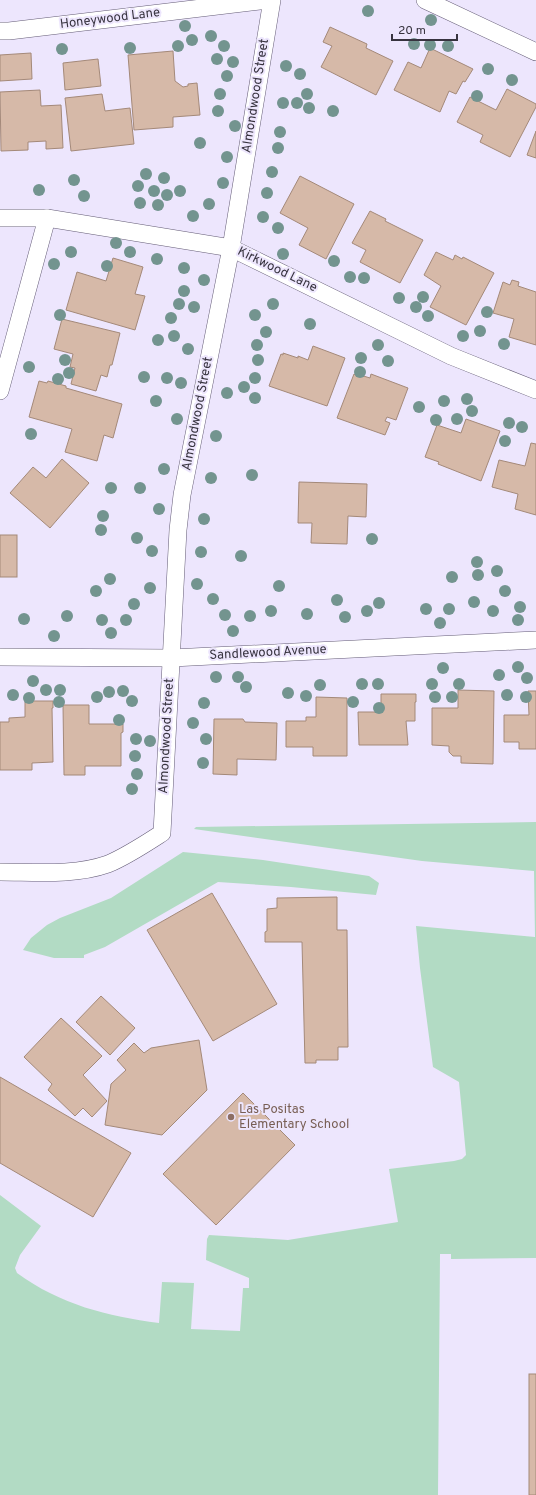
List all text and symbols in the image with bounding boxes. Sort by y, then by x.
street label: Honeywood Lane [59,5,161,33]
scale bar [392,16,457,42]
text: 20 m [398,23,426,39]
street label: Almondwood Street [239,38,273,154]
street label: Kirkwood Lane [234,244,320,296]
street label: Almondwood Street [179,356,217,472]
street label: Sandlewood Avenue [209,642,327,664]
street label: Almondwood Street [156,678,178,794]
place label: Las Positas Elementary School [239,1102,349,1133]
marker: Las Positas Elementary School [226,1112,236,1122]

